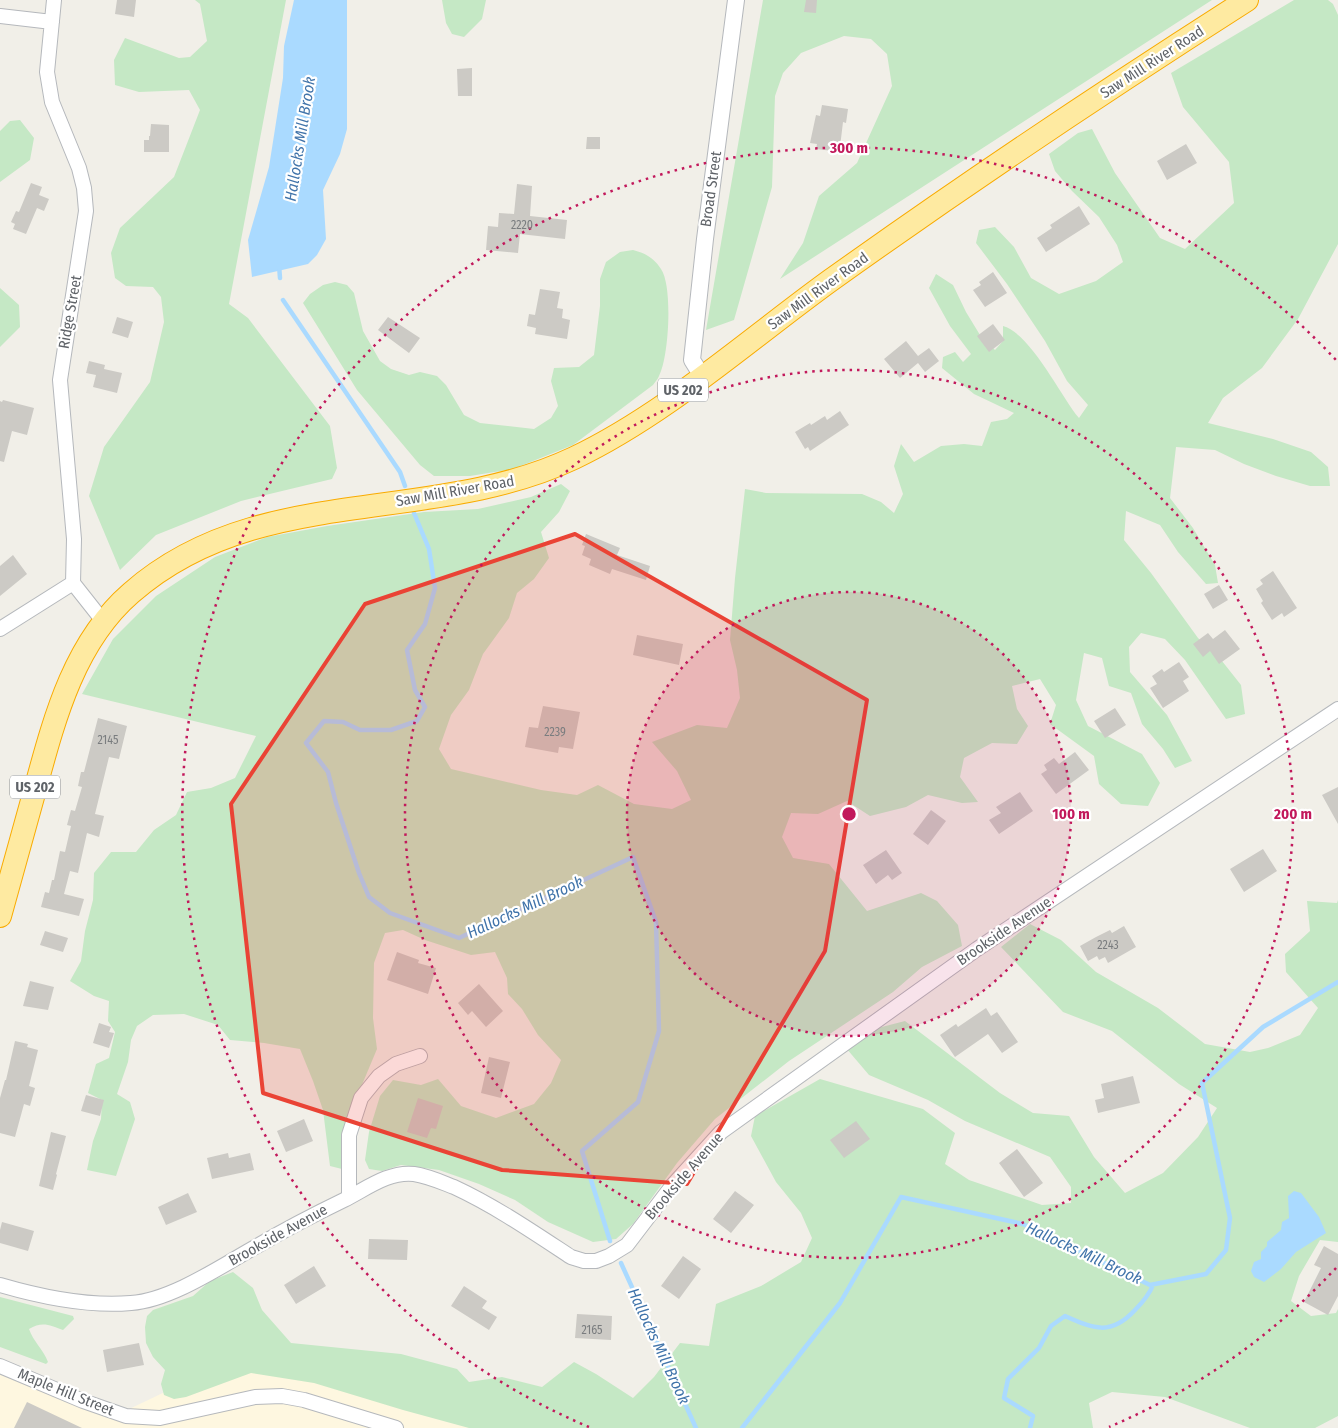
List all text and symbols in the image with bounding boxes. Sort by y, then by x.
street label: Saw Mill River Road [1097,22,1207,102]
water label: Hallocks Mill Brook [281,75,319,203]
text: 300 m [829,139,868,157]
street label: Broad Street [697,150,725,228]
house number: 2220 [511,218,533,232]
street label: Saw Mill River Road [764,249,872,333]
street label: Ridge Street [55,274,85,350]
road number: US 202 [658,378,708,402]
street label: Saw Mill River Road [394,472,516,510]
house number: 2239 [544,725,566,739]
house number: 2145 [98,733,119,747]
road number: US 202 [10,776,60,799]
centre of rings [840,805,858,823]
text: 100 m [1052,805,1090,823]
text: 200 m [1273,805,1312,823]
water label: Hallocks Mill Brook [464,872,586,942]
street label: Brookside Avenue [953,893,1055,969]
house number: 2243 [1097,938,1119,952]
street label: Brookside Avenue [641,1129,727,1223]
street label: Brookside Avenue [226,1200,330,1270]
water label: Hallocks Mill Brook [1023,1218,1145,1288]
water label: Hallocks Mill Brook [624,1285,694,1407]
house number: 2165 [581,1323,603,1337]
street label: Maple Hill Street [15,1365,117,1419]

